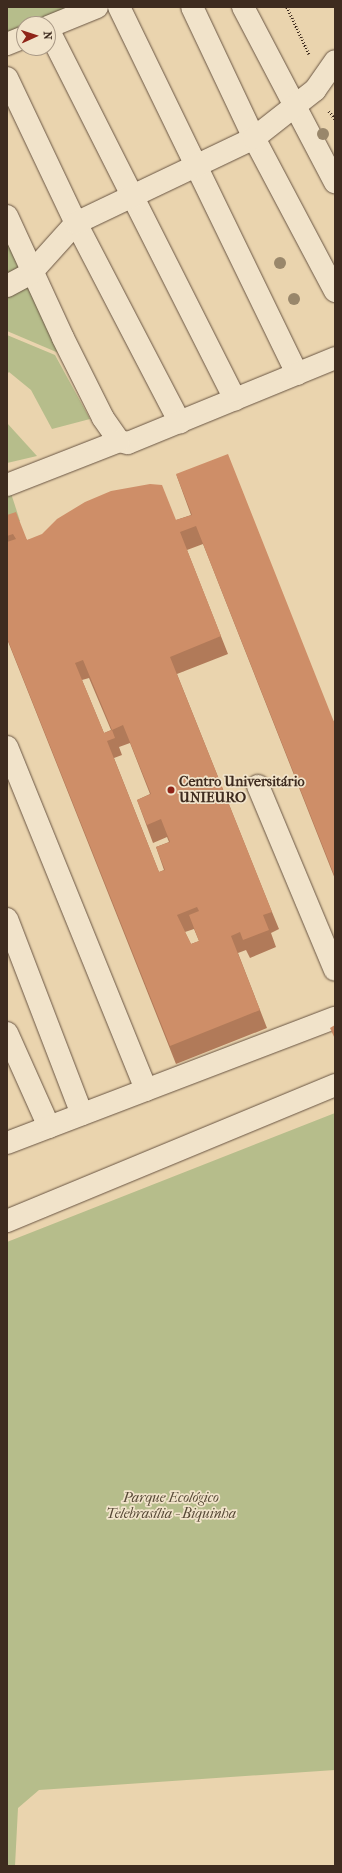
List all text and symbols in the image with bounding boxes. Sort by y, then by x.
north arrow [16,16,56,56]
text: N [41,31,54,40]
place label: Centro Universitário UNIEURO [179,774,305,806]
marker: Centro Universitário UNIEURO [166,785,176,795]
park label: Parque Ecológico Telebrasília - Biquinha [106,1490,236,1522]

